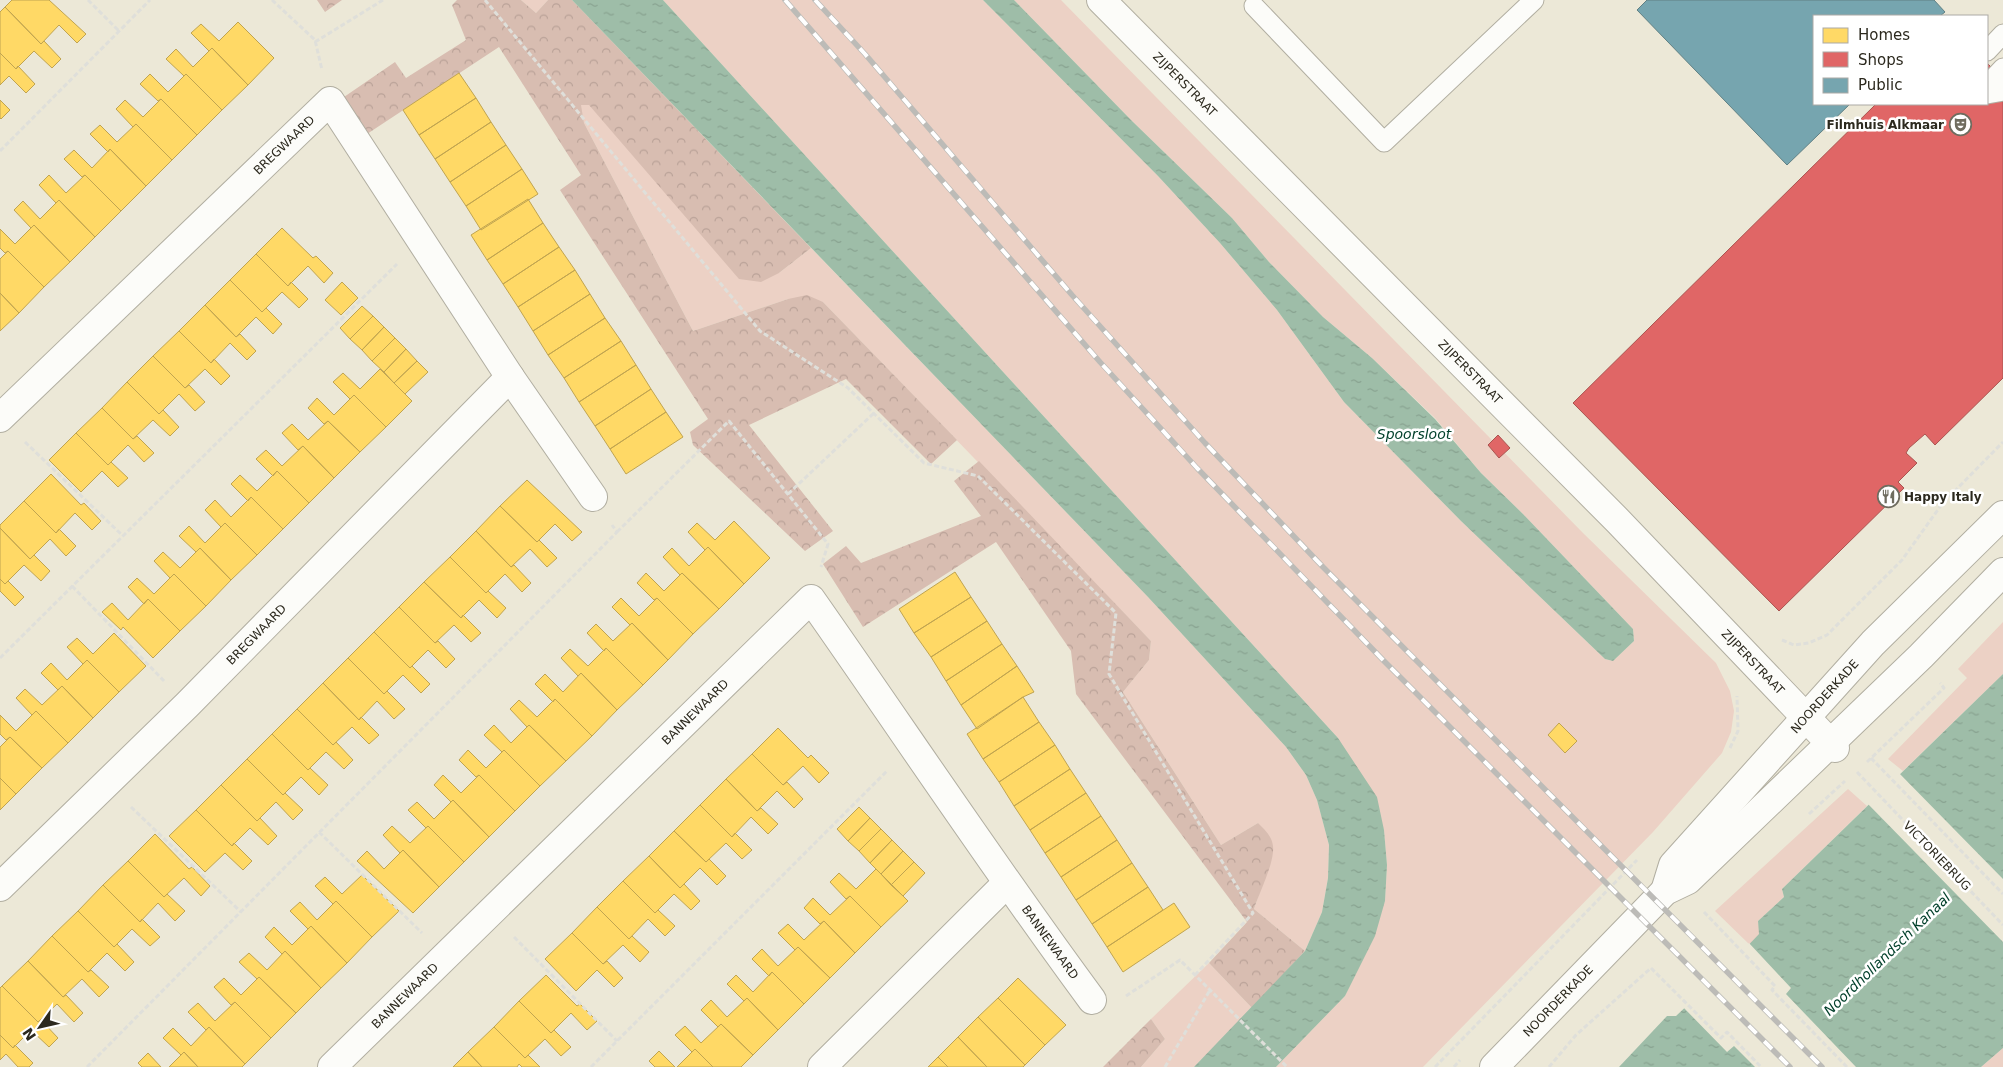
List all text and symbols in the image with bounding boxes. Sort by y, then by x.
legend [1813,15,1988,105]
text: Homes [1858,26,1910,44]
street label: ZIJPERSTRAAT [1150,50,1220,120]
text: Shops [1858,51,1904,69]
text: Public [1858,76,1902,94]
street label: BREGWAARD [251,113,317,177]
theatre icon: Filmhuis Alkmaar [1948,113,1972,137]
place label: Filmhuis Alkmaar [1827,118,1944,132]
street label: ZIJPERSTRAAT [1435,337,1505,407]
water label: Spoorsloot [1377,426,1452,442]
restaurant icon: Happy Italy [1876,485,1900,509]
place label: Happy Italy [1904,490,1982,504]
street label: BREGWAARD [224,601,289,668]
street label: ZIJPERSTRAAT [1718,627,1787,698]
street label: NOORDERKADE [1788,657,1862,736]
street label: BANNEWAARD [659,676,732,748]
street label: VICTORIEBRUG [1900,818,1974,894]
water label: Noordhollandsch Kanaal [1821,889,1954,1019]
street label: BANNEWAARD [1019,903,1081,982]
street label: BANNEWAARD [369,960,441,1031]
street label: NOORDERKADE [1520,962,1596,1040]
north arrow [15,1002,65,1052]
text: N [19,1025,39,1044]

